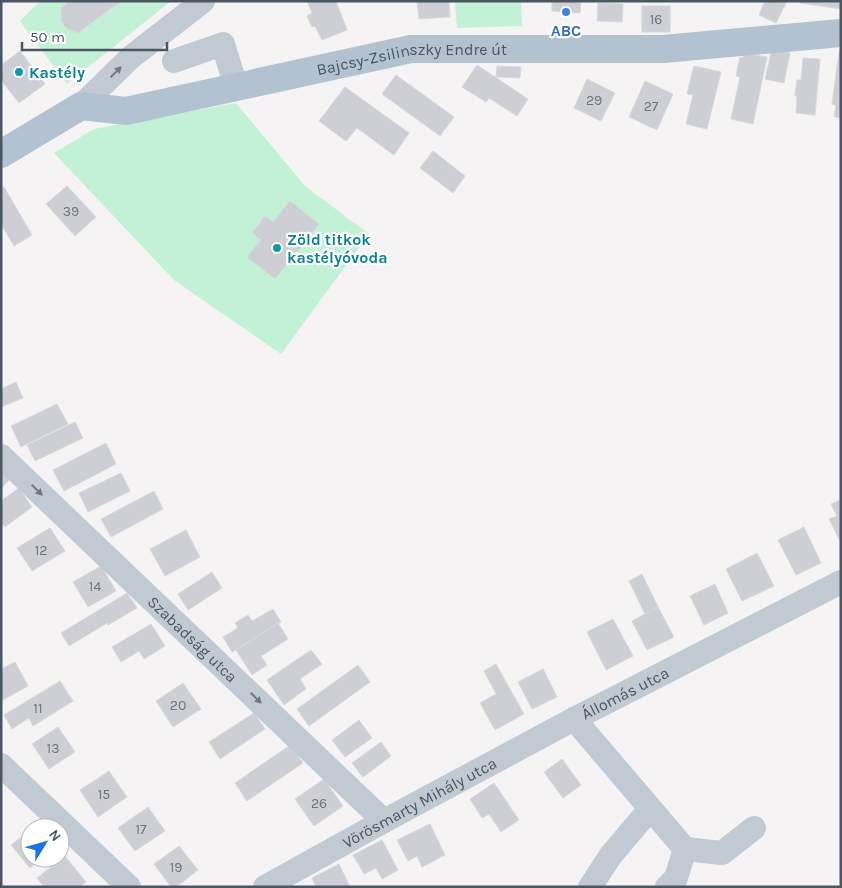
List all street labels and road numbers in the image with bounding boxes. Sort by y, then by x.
street label: Bajcsy-Zsilinszky Endre út [315,40,507,79]
street label: Szabadság utca [144,592,242,686]
street label: Állomás utca [578,663,672,723]
street label: Vörösmarty Mihály utca [339,753,500,852]

